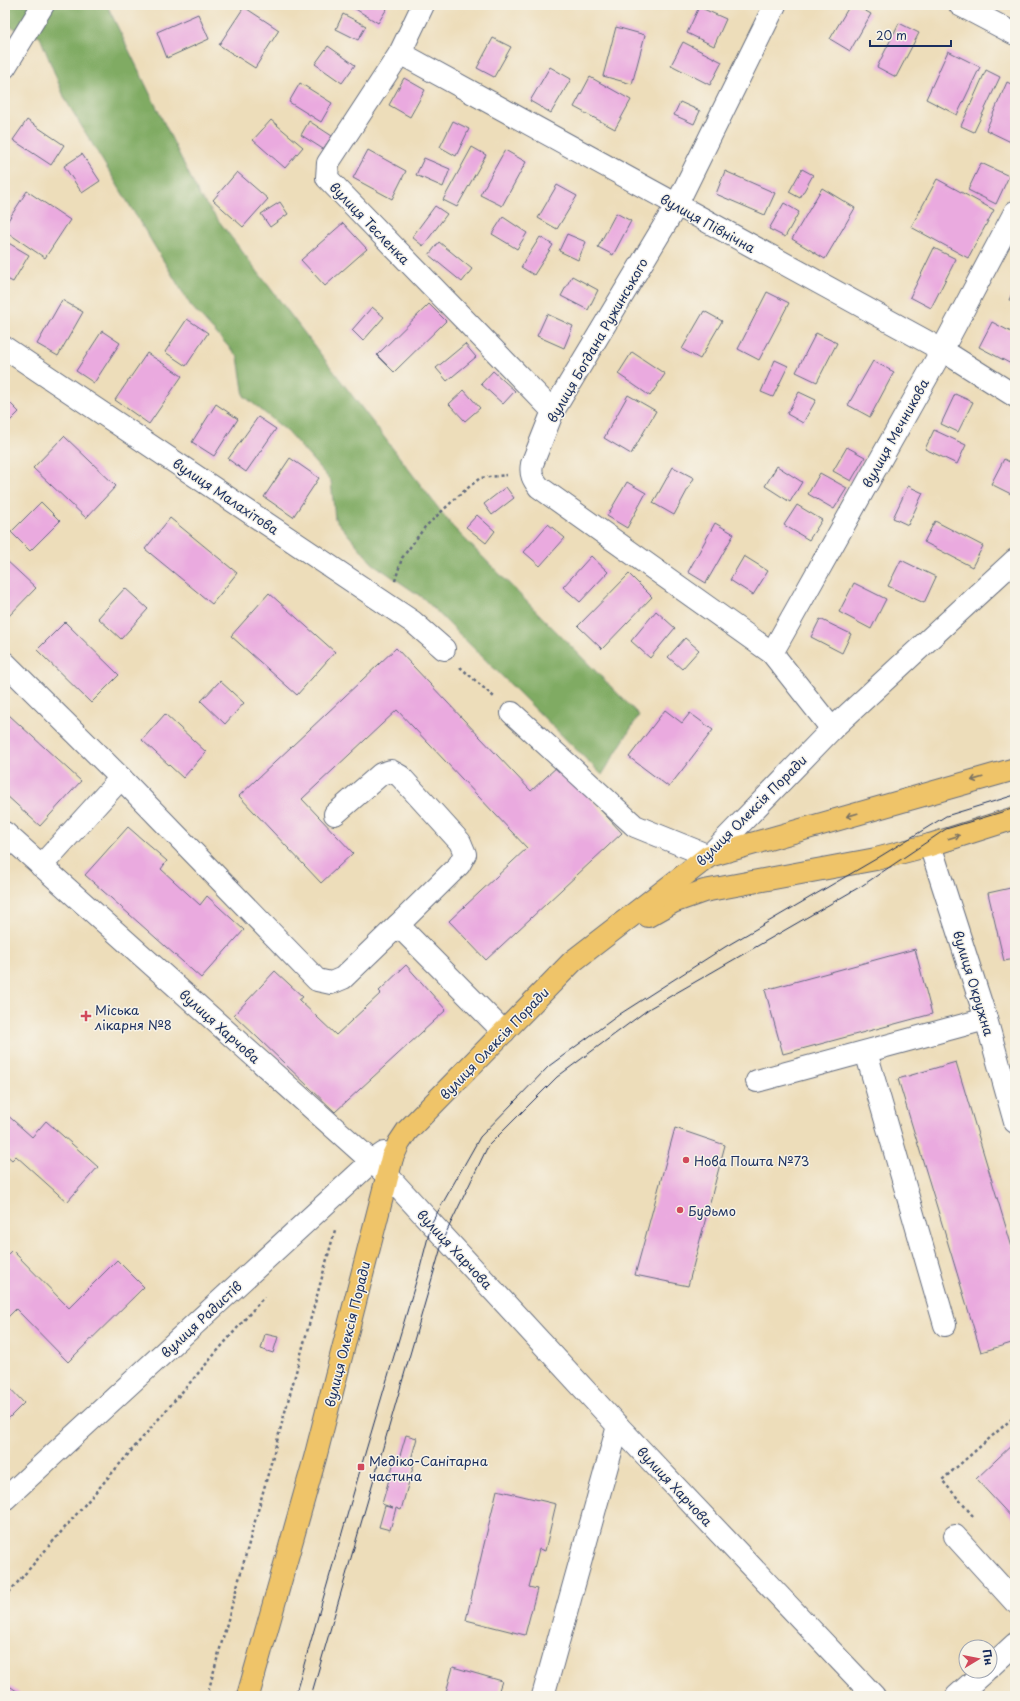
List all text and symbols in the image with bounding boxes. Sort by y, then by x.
scale bar [870,22,951,48]
text: 20 m [876,26,907,44]
street label: вулиця Тесленка [326,178,415,269]
street label: вулиця Північна [657,189,760,257]
street label: вулиця Богдана Ружинського [542,254,652,426]
street label: вулиця Мечникова [857,374,933,491]
street label: вулиця Малахітова [169,453,284,539]
street label: вулиця Олексія Поради [691,750,811,870]
one-way arrow [971,776,984,784]
one-way arrow [846,812,859,819]
one-way arrow [947,833,960,840]
street label: вулиця Окружна [949,928,999,1039]
street label: вулиця Олексія Поради [435,982,553,1104]
street label: вулиця Харчова [175,985,265,1068]
place label: Міська лікарня №8 [94,1000,172,1034]
marker: Міська лікарня №8 [80,1010,92,1022]
place label: Нова Пошта №73 [694,1151,809,1170]
marker: Нова Пошта №73 [681,1155,691,1165]
place label: Будьмо [688,1201,736,1220]
street label: вулиця Харчова [413,1205,498,1294]
marker: Будьмо [675,1205,685,1215]
street label: вулиця Олексія Поради [320,1259,374,1409]
street label: вулиця Радистів [156,1276,246,1362]
street label: вулиця Харчова [633,1442,718,1531]
place label: Медіко-Санітарна частина [369,1451,489,1485]
marker: Медіко-Санітарна частина [356,1462,366,1472]
north arrow [958,1639,998,1679]
text: Пн [979,1648,998,1667]

